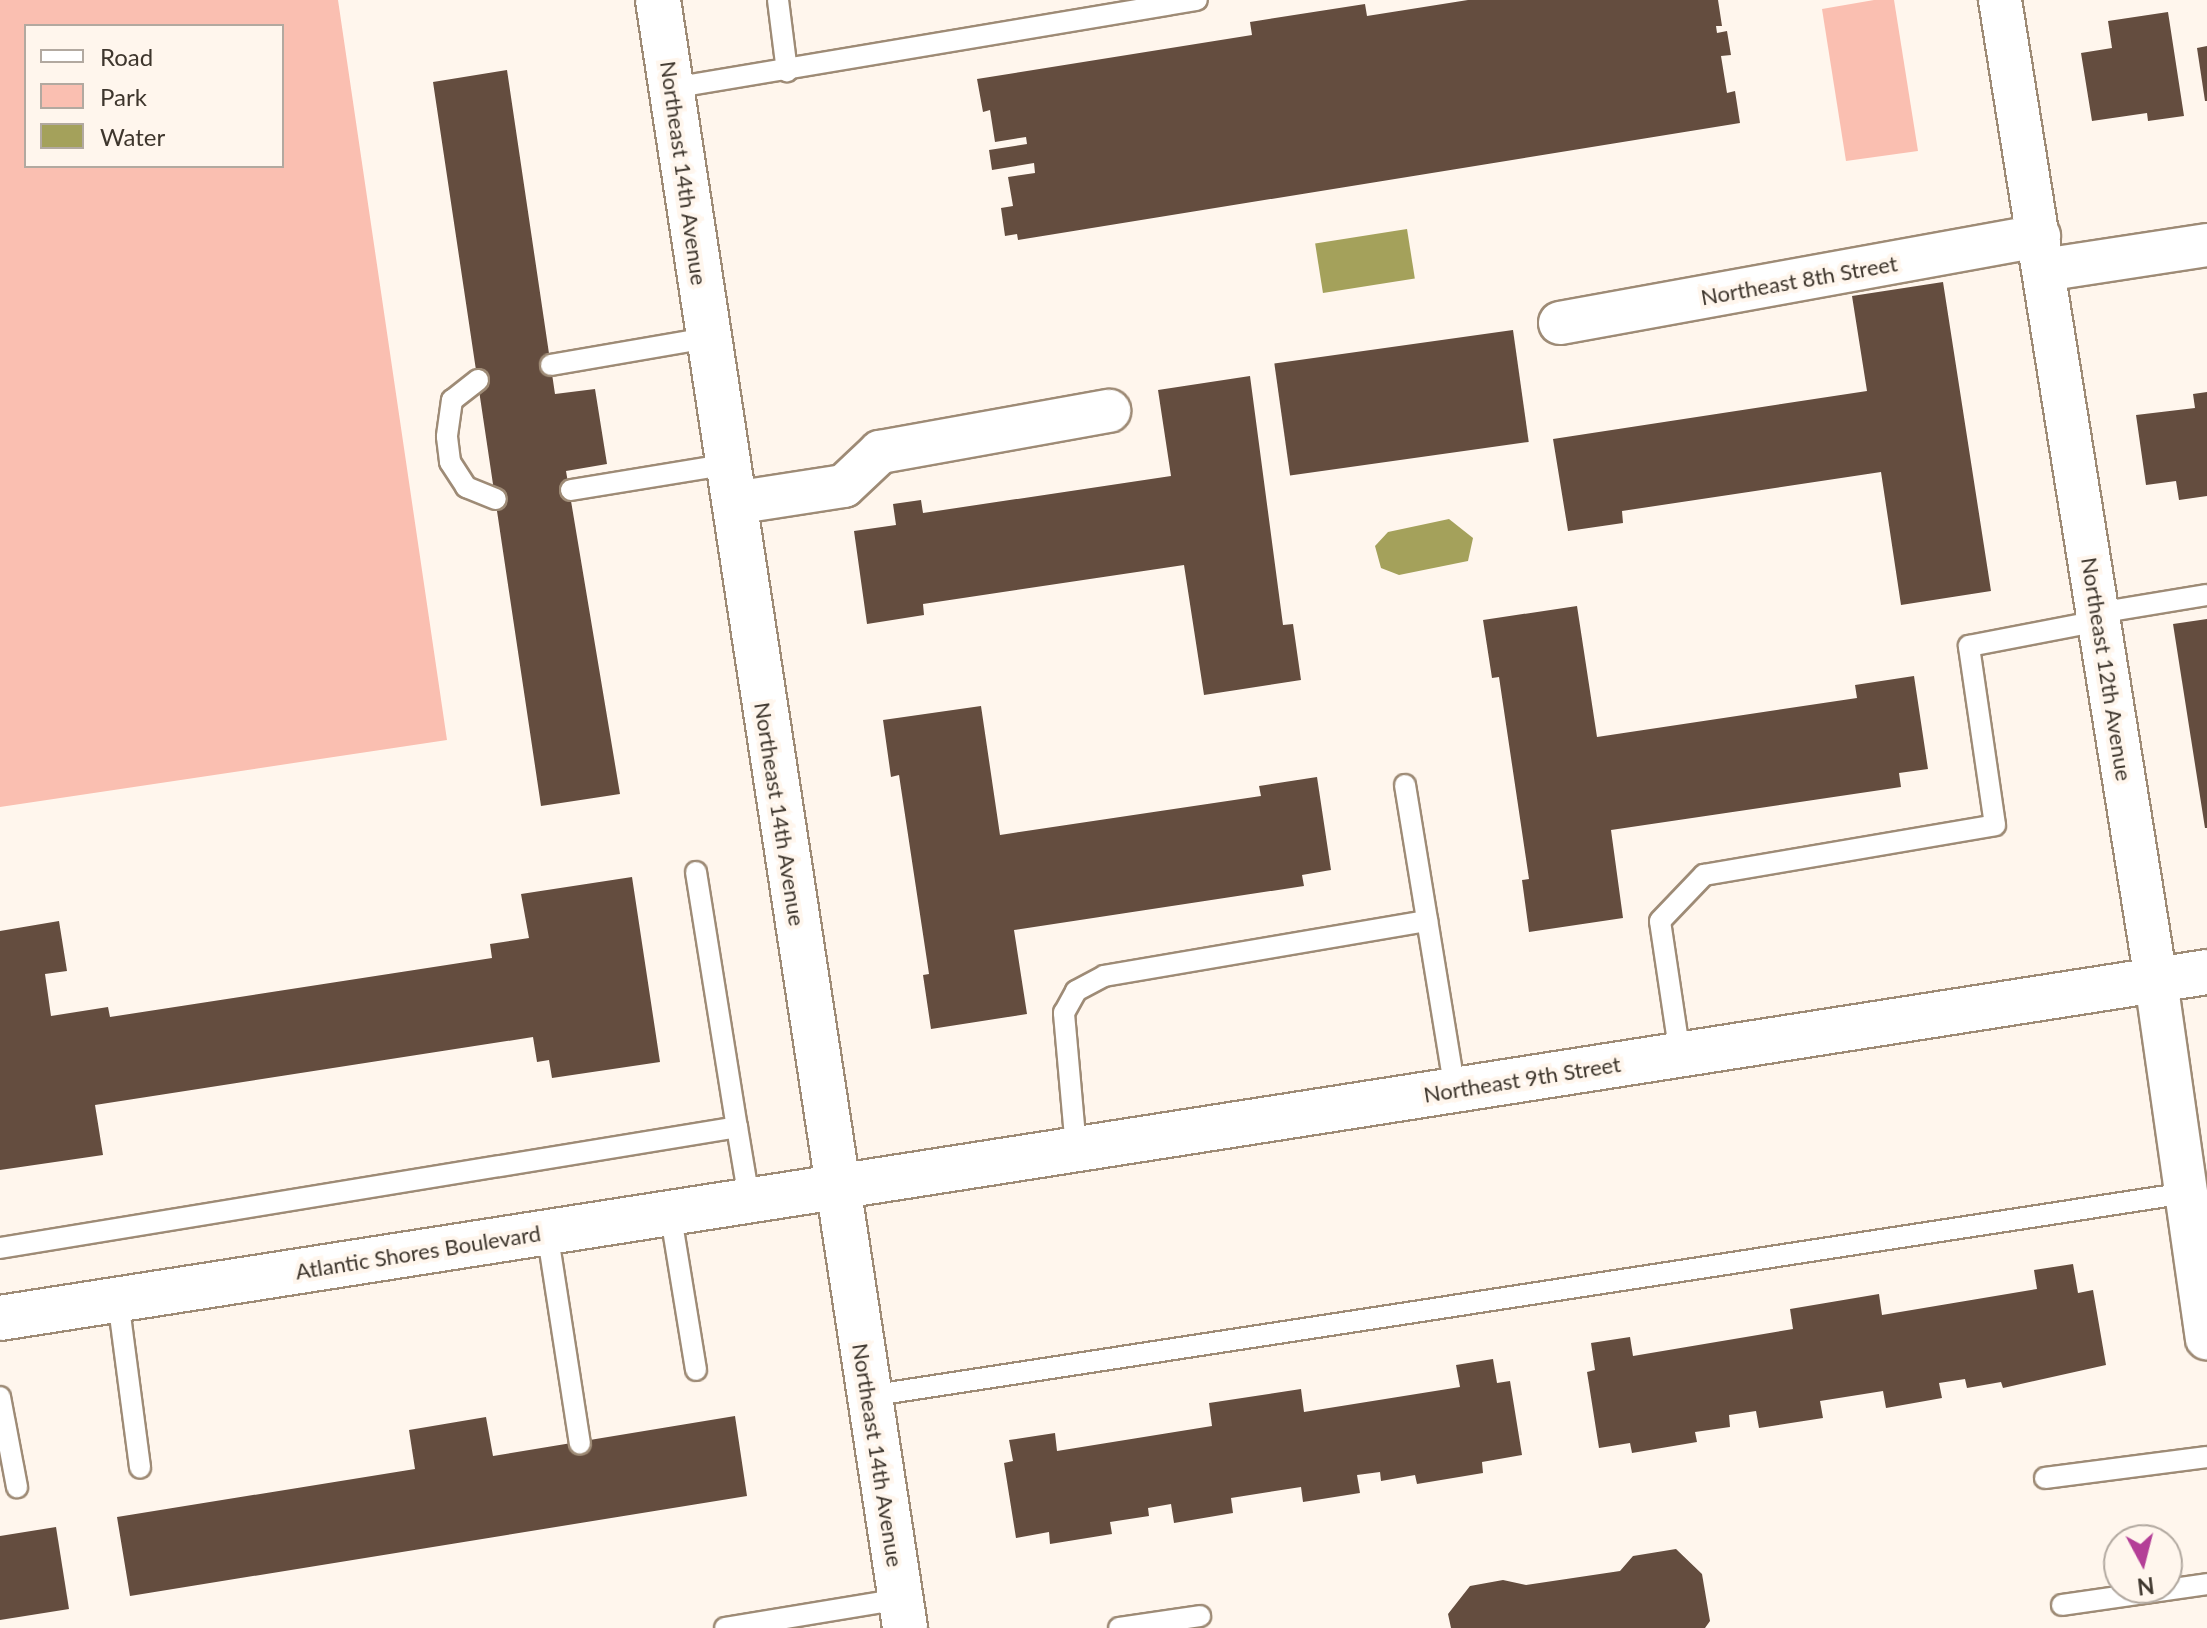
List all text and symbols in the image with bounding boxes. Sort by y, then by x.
legend [24,24,284,168]
text: Road [100,42,153,71]
street label: Northeast 14th Avenue [655,59,713,287]
text: Park [100,82,147,111]
text: Water [100,122,165,151]
street label: Northeast 8th Street [1699,250,1899,310]
street label: Northeast 12th Avenue [2076,555,2138,783]
street label: Northeast 14th Avenue [749,700,811,928]
street label: Northeast 9th Street [1422,1050,1622,1108]
street label: Atlantic Shores Boulevard [293,1220,543,1284]
street label: Northeast 14th Avenue [847,1341,909,1569]
north arrow [2103,1524,2183,1604]
text: N [2136,1572,2156,1601]

